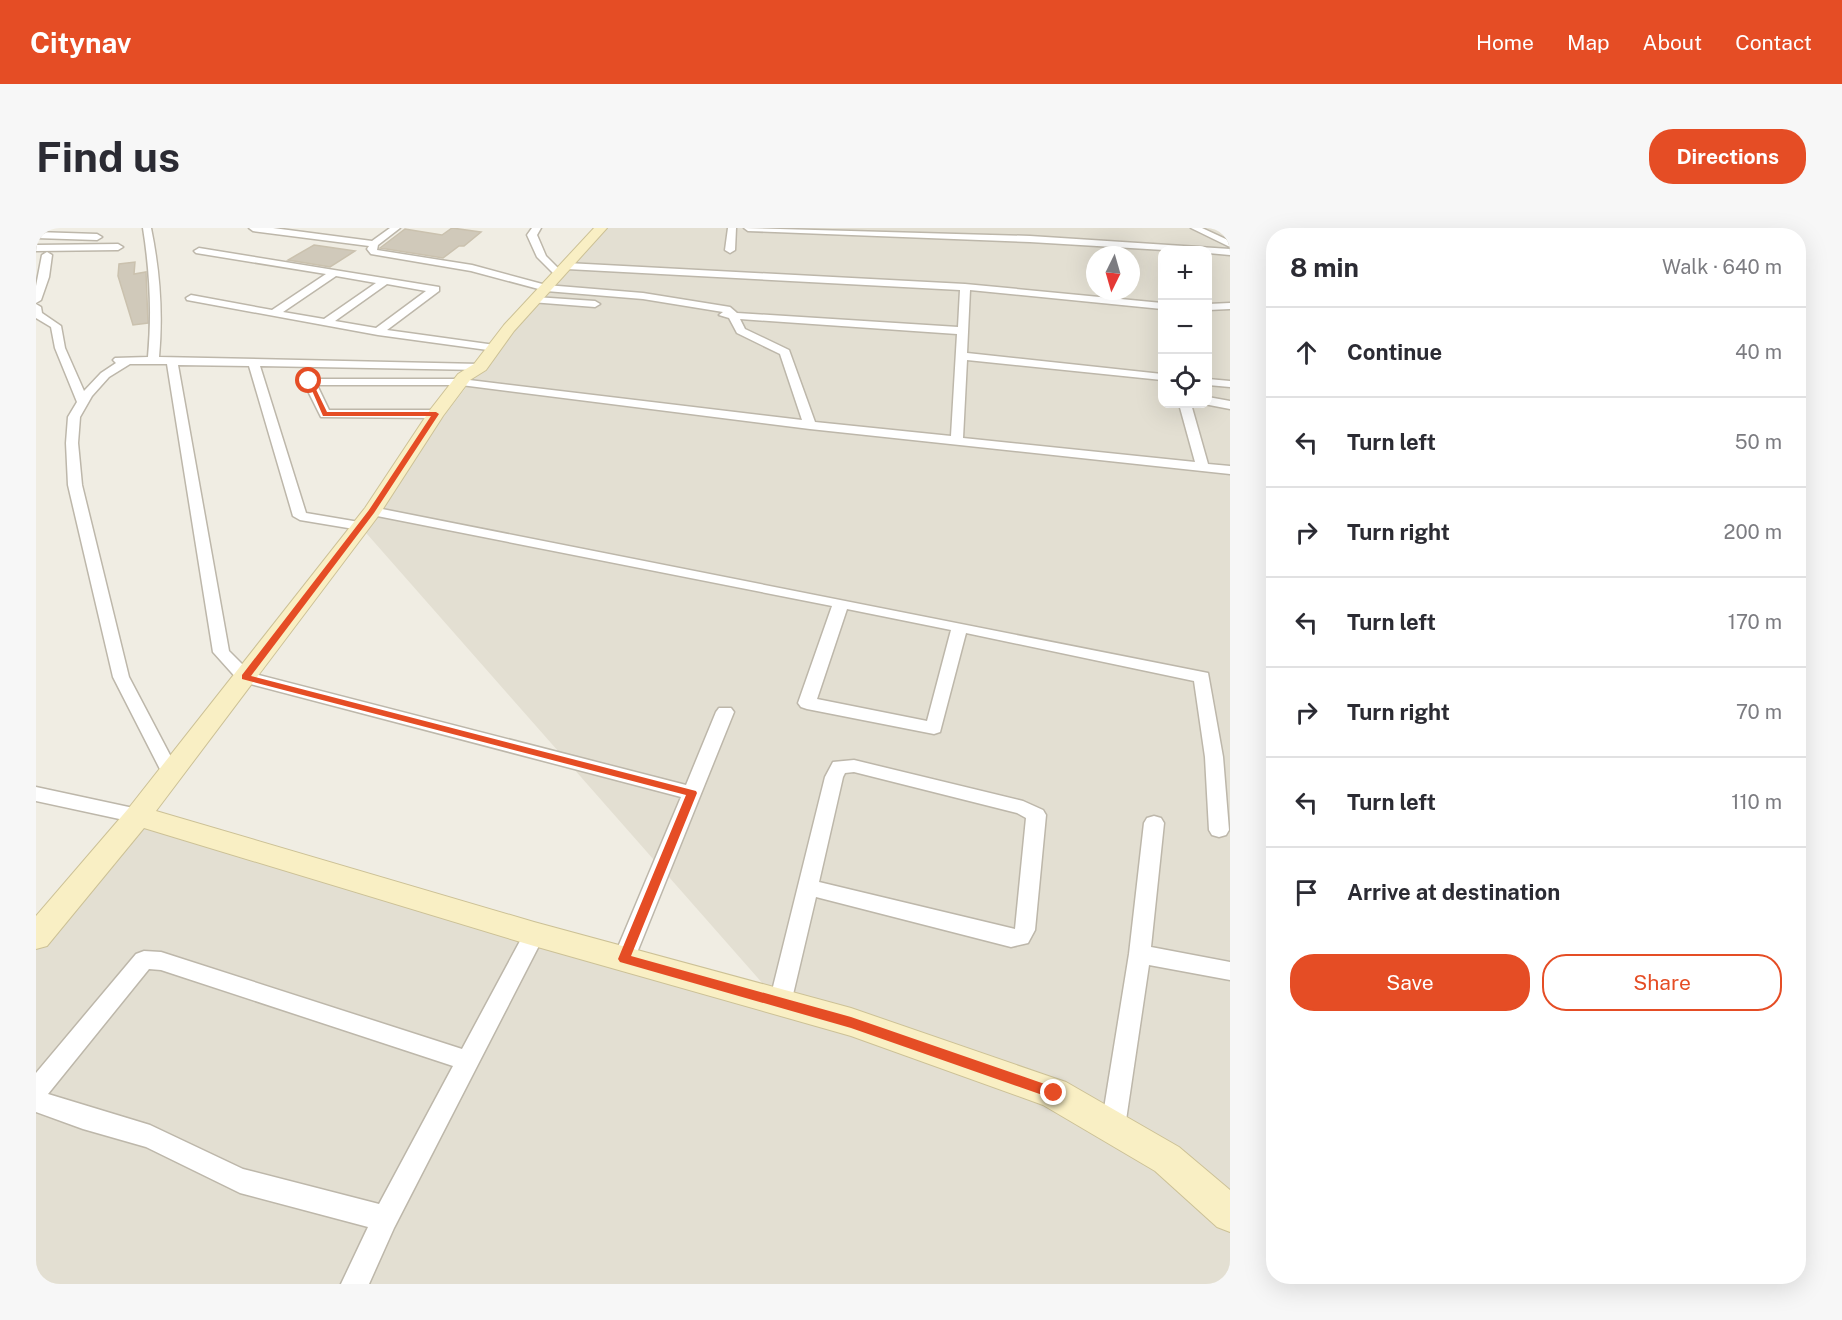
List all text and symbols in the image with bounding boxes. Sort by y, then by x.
text: Citynav [30,26,131,59]
text: Home [1476,30,1534,55]
text: Map [1567,30,1610,55]
text: About [1643,30,1702,55]
text: Contact [1735,30,1812,55]
button: Directions [1649,129,1806,184]
text: Find us [36,132,180,181]
north arrow [1086,246,1140,300]
map controls [1158,246,1212,408]
button: + [1158,246,1212,300]
text: 8 min [1290,252,1359,283]
text: Walk · 640 m [1662,255,1782,279]
button: − [1158,300,1212,354]
icon: ahead [1290,336,1323,369]
text: Continue [1347,339,1442,365]
text: 40 m [1735,340,1782,364]
button: locate [1158,354,1212,408]
route start [295,367,321,393]
icon: left [1290,426,1323,459]
text: Turn left [1347,429,1436,455]
text: 50 m [1735,430,1782,454]
icon: right [1290,516,1323,549]
text: Turn right [1347,519,1450,545]
text: 200 m [1724,520,1782,544]
icon: left [1290,606,1323,639]
text: Turn left [1347,609,1436,635]
text: 170 m [1728,610,1782,634]
icon: right [1290,696,1323,729]
text: Turn right [1347,699,1450,725]
text: 70 m [1736,700,1782,724]
icon: left [1290,786,1323,819]
text: Turn left [1347,789,1436,815]
text: 110 m [1731,790,1782,814]
icon: arrive [1290,876,1323,909]
text: Arrive at destination [1347,879,1560,905]
button: Save [1290,954,1530,1011]
button: Share [1542,954,1782,1011]
route end [1040,1079,1066,1105]

